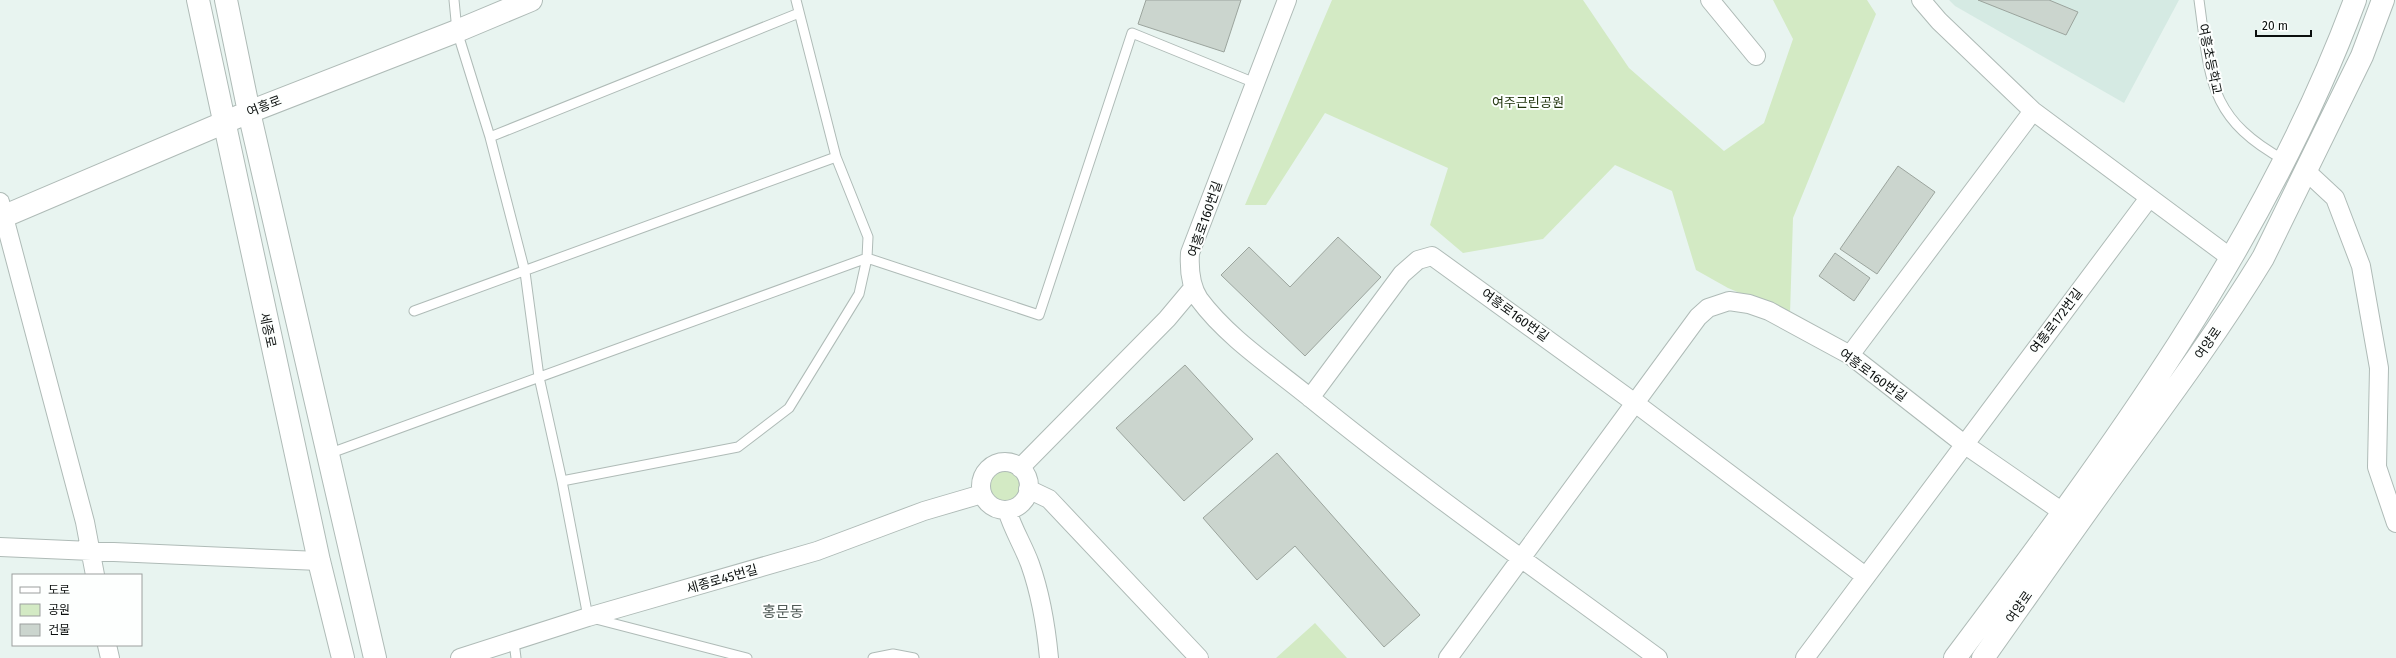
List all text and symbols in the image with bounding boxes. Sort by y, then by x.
scale bar [2256,12,2311,38]
text: 20 m [2262,19,2288,33]
street label: 여흥초등학교 [2195,22,2225,96]
street label: 여흥로 [245,93,283,119]
park label: 여주근린공원 [1492,95,1564,110]
street label: 여흥로160번길 [1185,179,1225,259]
street label: 여흥로160번길 [1478,286,1552,344]
street label: 여흥로172번길 [2027,286,2085,356]
street label: 세종로 [257,311,279,349]
street label: 여양로 [2192,324,2224,362]
street label: 여흥로160번길 [1836,346,1910,404]
street label: 세종로45번길 [685,562,759,596]
legend [12,574,142,646]
text: 도로 [48,583,70,597]
street label: 여양로 [2003,588,2035,626]
text: 공원 [48,603,70,617]
district label: 홍문동 [762,603,804,621]
text: 건물 [48,623,70,637]

